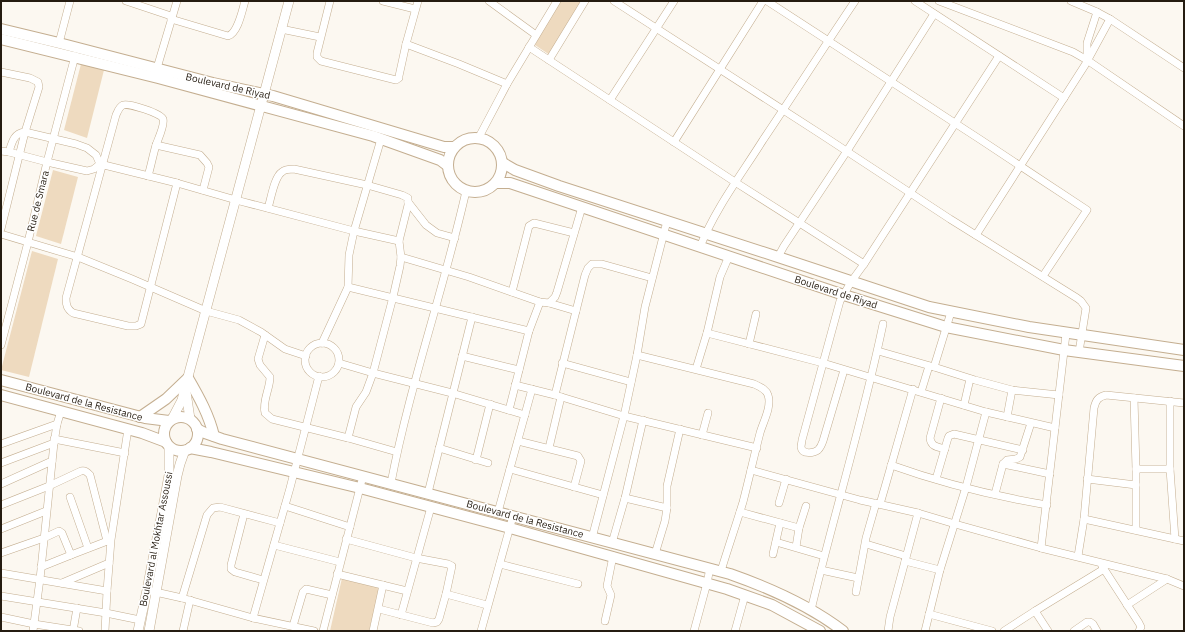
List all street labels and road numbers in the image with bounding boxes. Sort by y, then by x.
street label: Boulevard de Riyad [184,70,272,102]
street label: Rue de Smara [24,169,52,233]
street label: Boulevard de Riyad [793,272,879,312]
street label: Boulevard de la Resistance [24,380,145,424]
street label: Boulevard al Mokhtar Assoussi [137,470,175,608]
street label: Boulevard de la Resistance [465,497,586,541]

